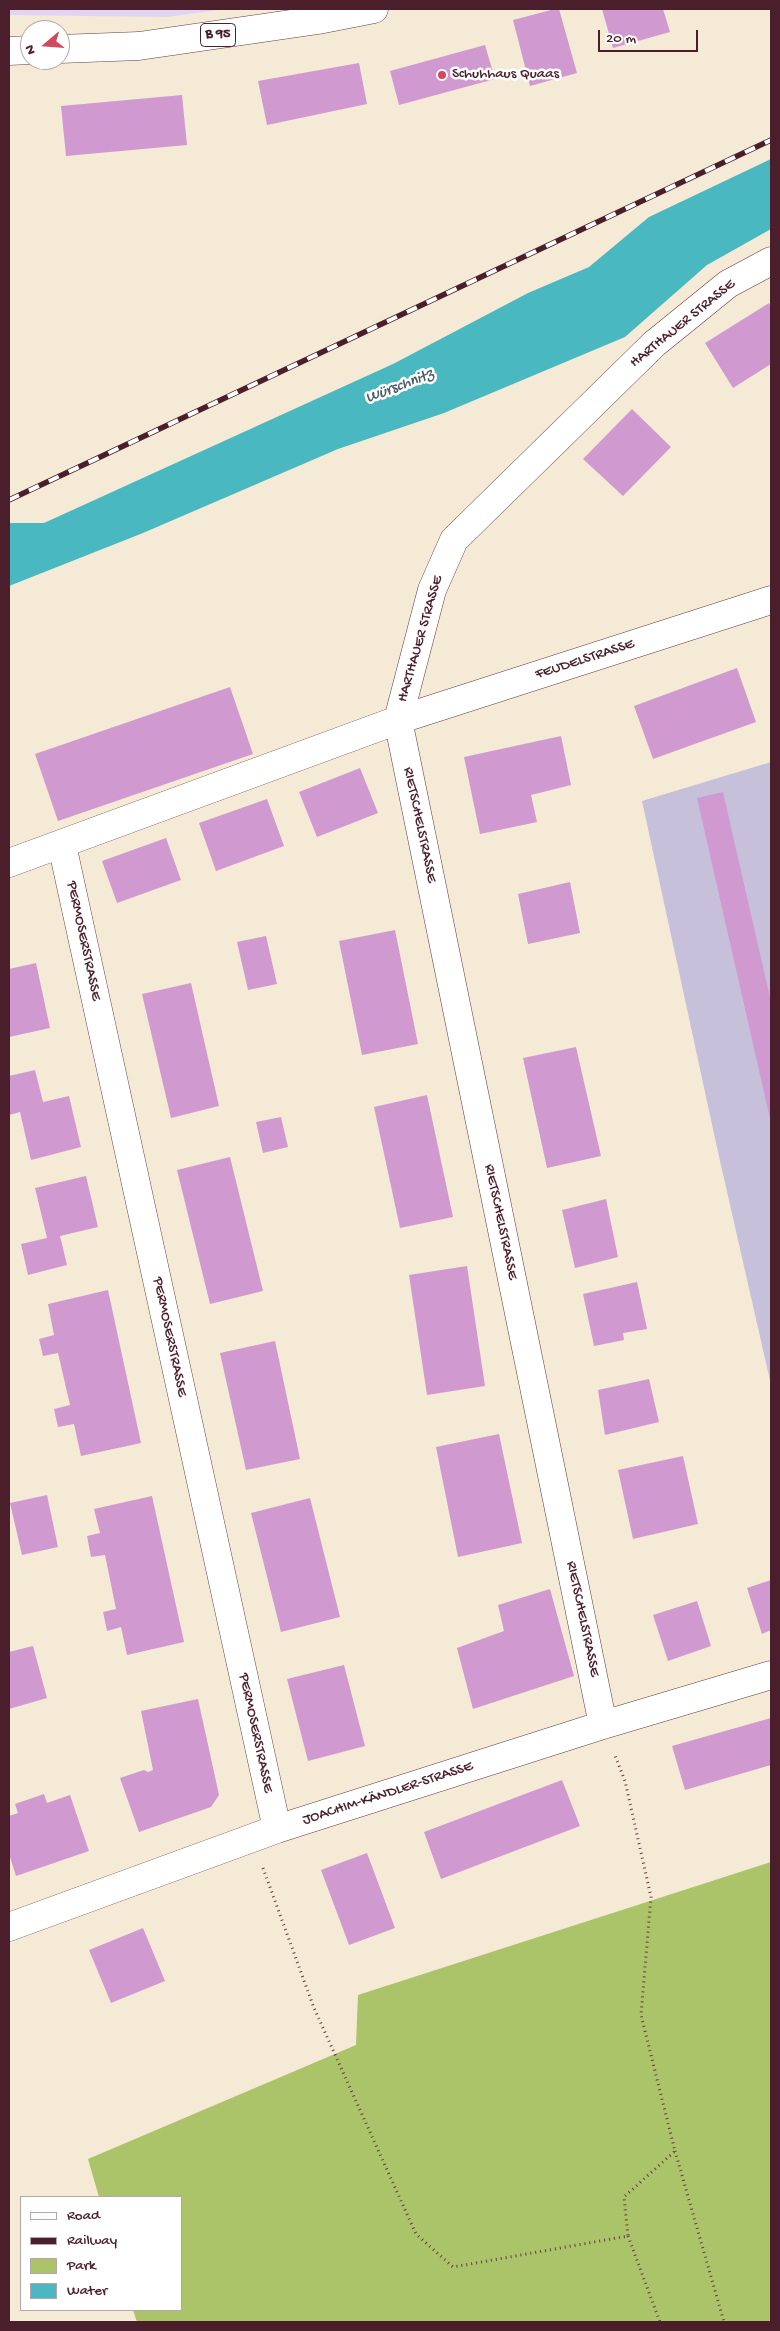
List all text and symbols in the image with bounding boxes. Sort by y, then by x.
north arrow [20,20,70,70]
scale bar [600,20,700,52]
road number: B 95 [200,24,236,46]
text: 20 m [606,30,636,48]
text: N [22,43,41,56]
place label: Schuhhaus Quaas [452,66,559,84]
marker: Schuhhaus Quaas [436,69,448,81]
street label: HARTHAUER STRASSE [627,276,739,372]
water label: Würschnitz [363,365,437,409]
street label: HARTHAUER STRASSE [394,574,448,704]
street label: FEUDELSTRASSE [533,636,637,684]
street label: RIETSCHELSTRASSE [398,766,440,884]
street label: PERMOSERSTRASSE [62,880,104,1002]
street label: RIETSCHELSTRASSE [479,1163,521,1281]
street label: PERMOSERSTRASSE [148,1276,190,1398]
street label: RIETSCHELSTRASSE [561,1560,603,1678]
street label: PERMOSERSTRASSE [234,1672,276,1794]
street label: JOACHIM-KÄNDLER-STRASSE [301,1758,475,1830]
legend [20,2196,182,2311]
text: Road [67,2207,100,2225]
text: Railway [67,2232,117,2250]
text: Park [67,2257,96,2275]
text: Water [67,2282,107,2300]

